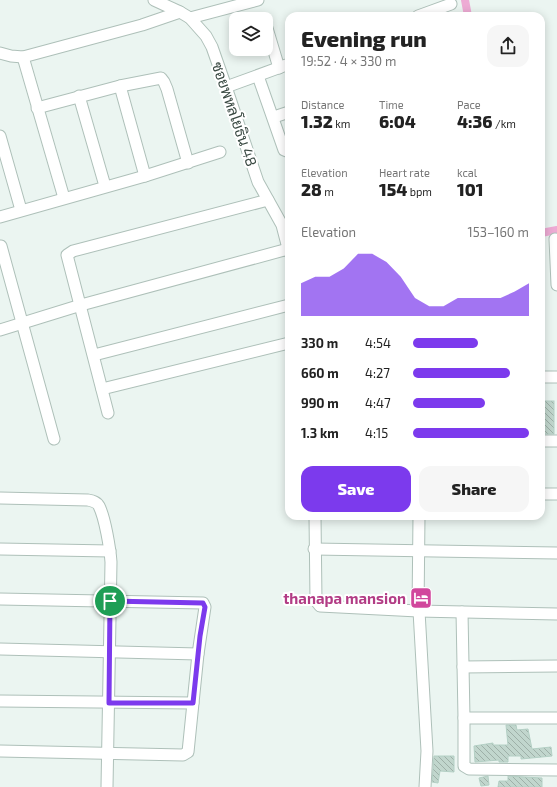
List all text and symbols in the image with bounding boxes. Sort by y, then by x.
map controls [229,12,273,56]
button: layers [229,12,273,56]
text: Evening run [301,25,427,51]
button: share [487,25,529,67]
text: 19:52 · 4 × 330 m [301,53,397,69]
street label: ซอยพหลโยธิน 48 [209,59,261,169]
text: Distance [301,98,344,111]
text: Time [379,98,404,111]
text: Pace [457,98,481,111]
text: 1.32 [301,111,333,131]
text: 6:04 [379,111,416,131]
text: 4:36 [457,111,493,131]
text: km [333,117,350,130]
text: /km [493,117,516,130]
text: Elevation [301,166,348,179]
text: Heart rate [379,166,430,179]
text: kcal [457,166,477,179]
text: 28 [301,179,322,199]
text: 154 [379,179,407,199]
text: 101 [457,179,483,199]
text: m [322,185,334,198]
text: bpm [407,185,432,198]
text: Elevation [301,224,356,240]
text: 153–160 m [468,224,529,240]
text: 330 m [301,335,338,351]
text: 4:54 [365,335,391,351]
text: 660 m [301,365,339,381]
text: 4:27 [365,365,390,381]
text: 990 m [301,395,339,411]
text: 4:47 [365,395,391,411]
text: 1.3 km [301,425,339,441]
text: 4:15 [365,425,388,441]
button: Save [301,466,411,512]
button: Share [419,466,529,512]
pin [93,584,127,618]
hotel icon: thanapa mansion [408,585,434,611]
place label: thanapa mansion [283,589,406,607]
icon: arrive [99,590,121,612]

